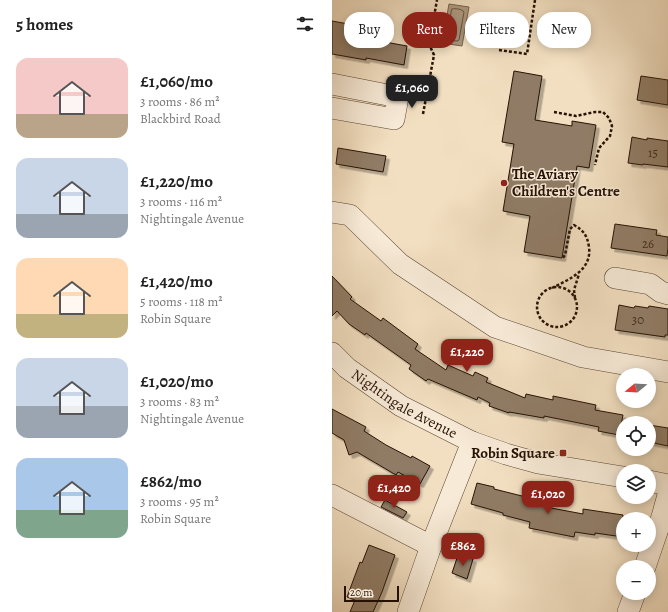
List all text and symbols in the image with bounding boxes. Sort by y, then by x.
chip: Buy [344,12,394,48]
chip: Rent [402,12,457,48]
chip: Filters [465,12,529,48]
chip: New [537,12,591,48]
text: 5 homes [16,13,73,36]
icon: filters [294,13,316,35]
text: £1,060/mo [140,70,213,93]
icon: home [48,74,96,122]
pin: £1,060 [379,75,445,109]
text: £1,060 [395,79,429,96]
text: 3 rooms · 86 m² [140,93,220,110]
text: Blackbird Road [140,110,221,127]
house number: 15 [648,144,658,161]
place label: The Aviary Children's Centre [512,164,620,201]
text: £1,220/mo [140,170,213,193]
icon: home [48,174,96,222]
marker: The Aviary Children's Centre [499,178,509,188]
text: 3 rooms · 116 m² [140,193,222,210]
text: Nightingale Avenue [140,210,244,227]
house number: 26 [642,235,654,252]
text: £1,420/mo [140,270,213,293]
icon: home [48,274,96,322]
text: 5 rooms · 118 m² [140,293,223,310]
text: Robin Square [140,310,211,327]
house number: 30 [632,311,644,328]
pin: £1,220 [434,339,500,373]
text: £1,220 [450,343,484,360]
street label: Nightingale Avenue [347,364,461,443]
north arrow [616,368,656,408]
map controls [616,368,656,600]
text: £1,020/mo [140,370,213,393]
icon: home [48,374,96,422]
text: 3 rooms · 83 m² [140,393,219,410]
text: Nightingale Avenue [140,410,244,427]
button: locate [616,416,656,456]
place label: Robin Square [471,443,555,463]
marker: Robin Square [558,448,568,458]
button: layers [616,464,656,504]
text: £862/mo [140,470,202,493]
icon: home [48,474,96,522]
pin: £1,420 [361,475,427,509]
text: £1,420 [377,479,411,496]
pin: £1,020 [515,481,581,515]
text: £1,020 [531,485,565,502]
text: 3 rooms · 95 m² [140,493,219,510]
text: Robin Square [140,510,211,527]
button: + [616,512,656,552]
pin: £862 [439,533,487,567]
text: £862 [450,537,476,554]
button: − [616,560,656,600]
scale bar [344,584,399,603]
text: 20 m [350,585,372,600]

